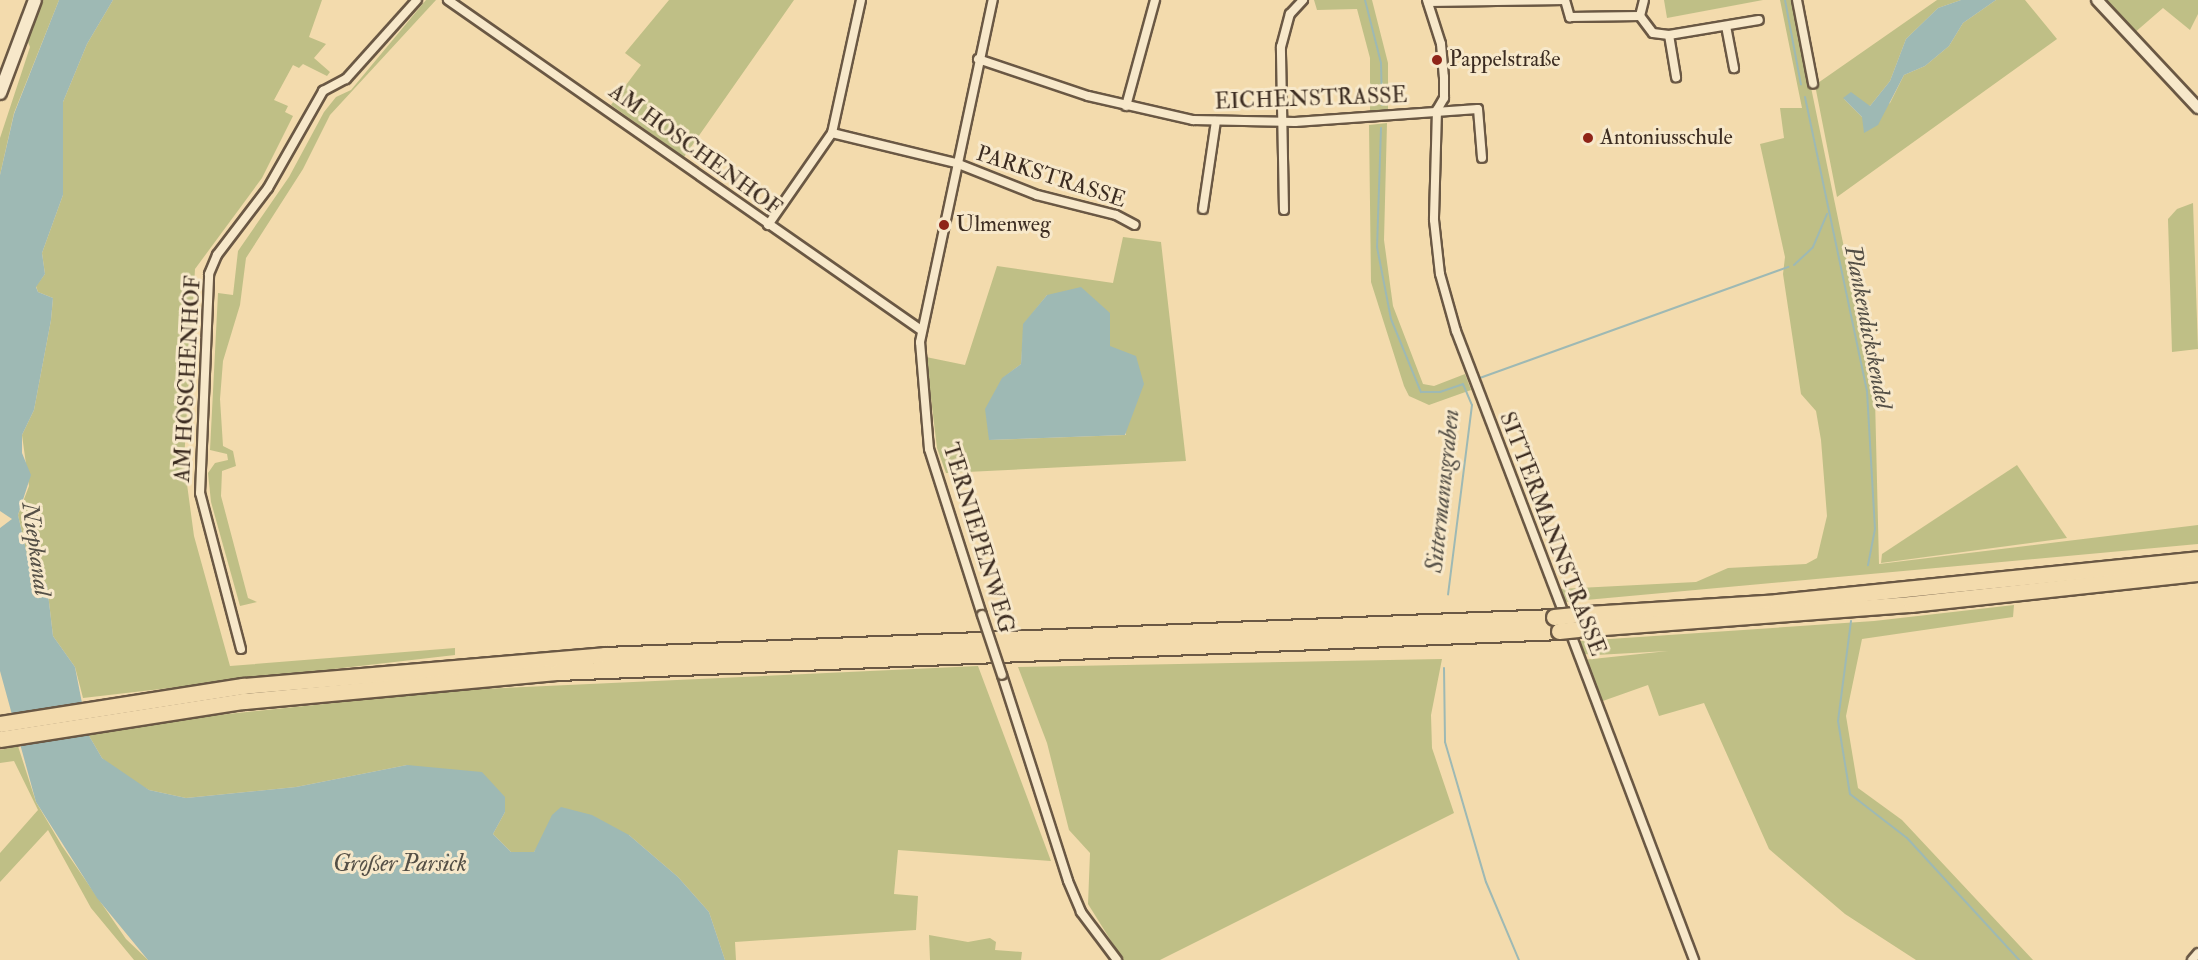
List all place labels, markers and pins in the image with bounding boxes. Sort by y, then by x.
place label: Pappelstraße [1449,47,1560,73]
marker: Pappelstraße [1430,53,1444,67]
place label: Antoniusschule [1600,125,1733,151]
marker: Antoniusschule [1581,131,1595,145]
place label: Ulmenweg [956,212,1051,238]
marker: Ulmenweg [937,218,951,232]

